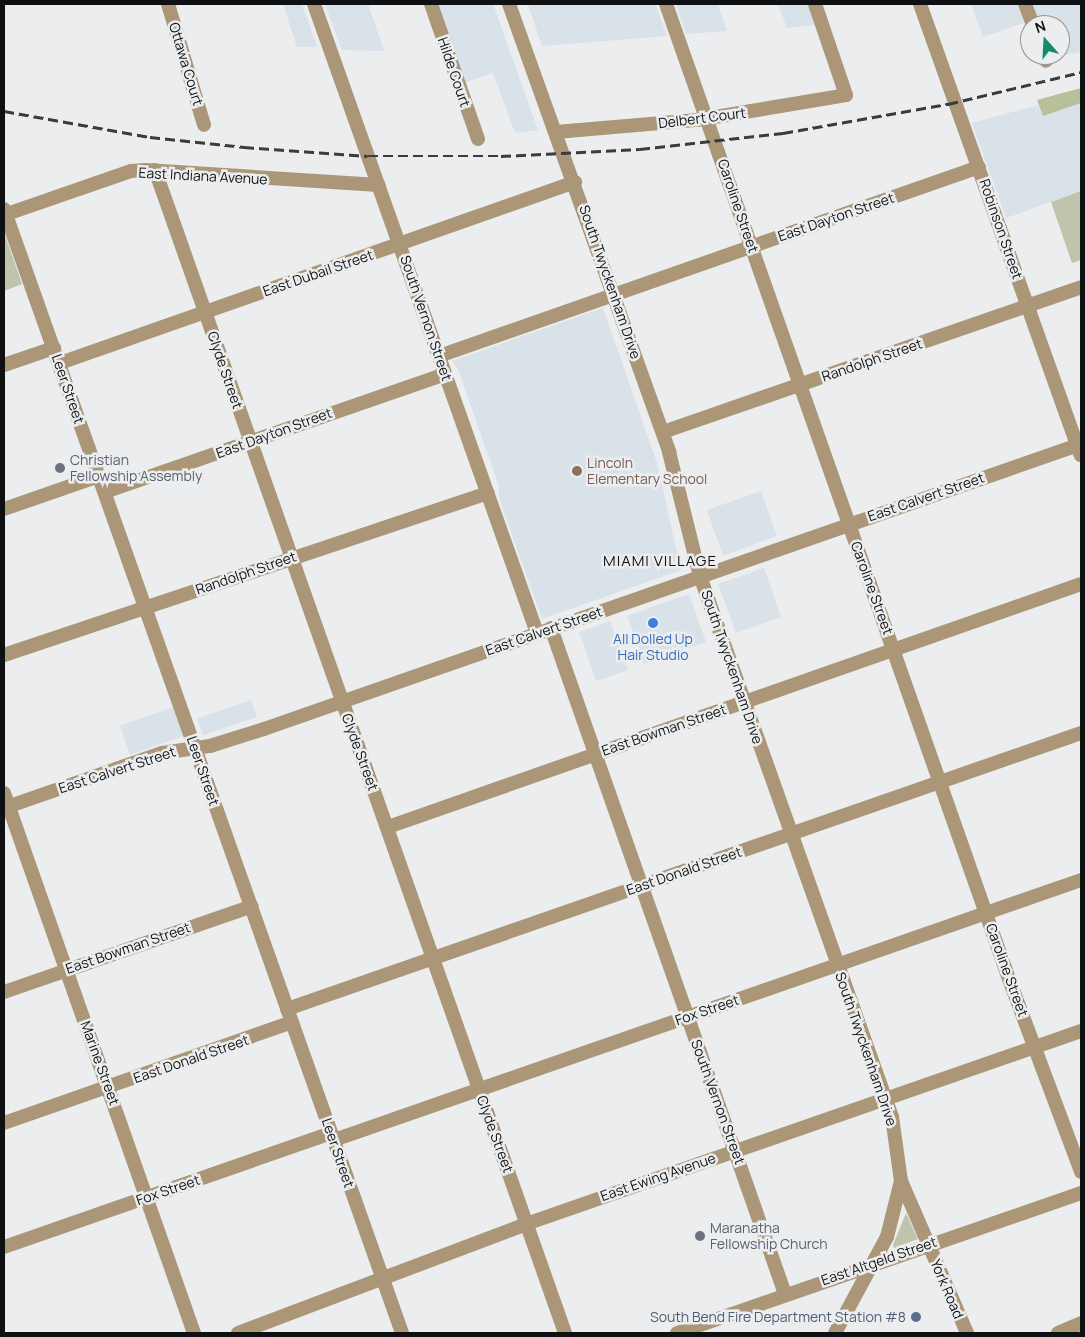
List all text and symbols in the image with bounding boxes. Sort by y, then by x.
north arrow [1020,15,1070,65]
text: N [1032,16,1048,37]
street label: Ottawa Court [165,20,207,108]
street label: Hilde Court [434,35,474,109]
street label: Delbert Court [657,104,747,132]
street label: Caroline Street [714,157,762,255]
street label: East Indiana Avenue [138,164,268,188]
street label: Robinson Street [976,177,1026,281]
street label: East Dayton Street [776,189,896,245]
street label: South Twyckenham Drive [576,203,644,361]
street label: East Dubail Street [261,246,375,300]
street label: South Vernon Street [397,253,455,383]
street label: Clyde Street [204,329,246,411]
street label: Randolph Street [820,335,924,385]
street label: Leer Street [48,352,88,426]
street label: East Dayton Street [214,404,334,462]
place label: Christian Fellowship Assembly [70,452,202,484]
place label: Lincoln Elementary School [587,455,707,488]
marker: Christian Fellowship Assembly [54,462,66,474]
marker: Lincoln Elementary School [571,465,583,477]
street label: East Calvert Street [866,469,986,525]
street label: Caroline Street [847,539,897,637]
street label: Randolph Street [194,548,298,598]
district label: MIAMI VILLAGE [601,552,719,570]
street label: South Twyckenham Drive [698,588,766,746]
street label: East Calvert Street [484,603,604,659]
marker: All Dolled Up Hair Studio [647,617,659,629]
place label: All Dolled Up Hair Studio [613,631,693,664]
street label: East Bowman Street [599,701,729,759]
street label: Clyde Street [338,711,382,793]
street label: Leer Street [183,734,223,808]
street label: East Calvert Street [56,743,178,797]
street label: East Donald Street [624,843,744,899]
street label: East Bowman Street [63,919,193,977]
street label: Caroline Street [982,921,1032,1019]
street label: South Twyckenham Drive [832,970,900,1128]
street label: Fox Street [673,991,741,1029]
street label: Marine Street [77,1019,123,1107]
street label: East Donald Street [131,1031,251,1087]
street label: South Vernon Street [688,1037,748,1167]
street label: Clyde Street [473,1093,517,1175]
street label: Leer Street [318,1116,358,1190]
street label: East Ewing Avenue [598,1149,718,1205]
street label: Fox Street [134,1171,202,1209]
place label: Maranatha Fellowship Church [710,1220,828,1252]
marker: Maranatha Fellowship Church [694,1230,706,1242]
street label: East Altgeld Street [819,1233,939,1289]
street label: York Road [927,1257,967,1321]
place label: South Bend Fire Department Station #8 [650,1309,906,1325]
marker: South Bend Fire Department Station #8 [910,1311,922,1323]

